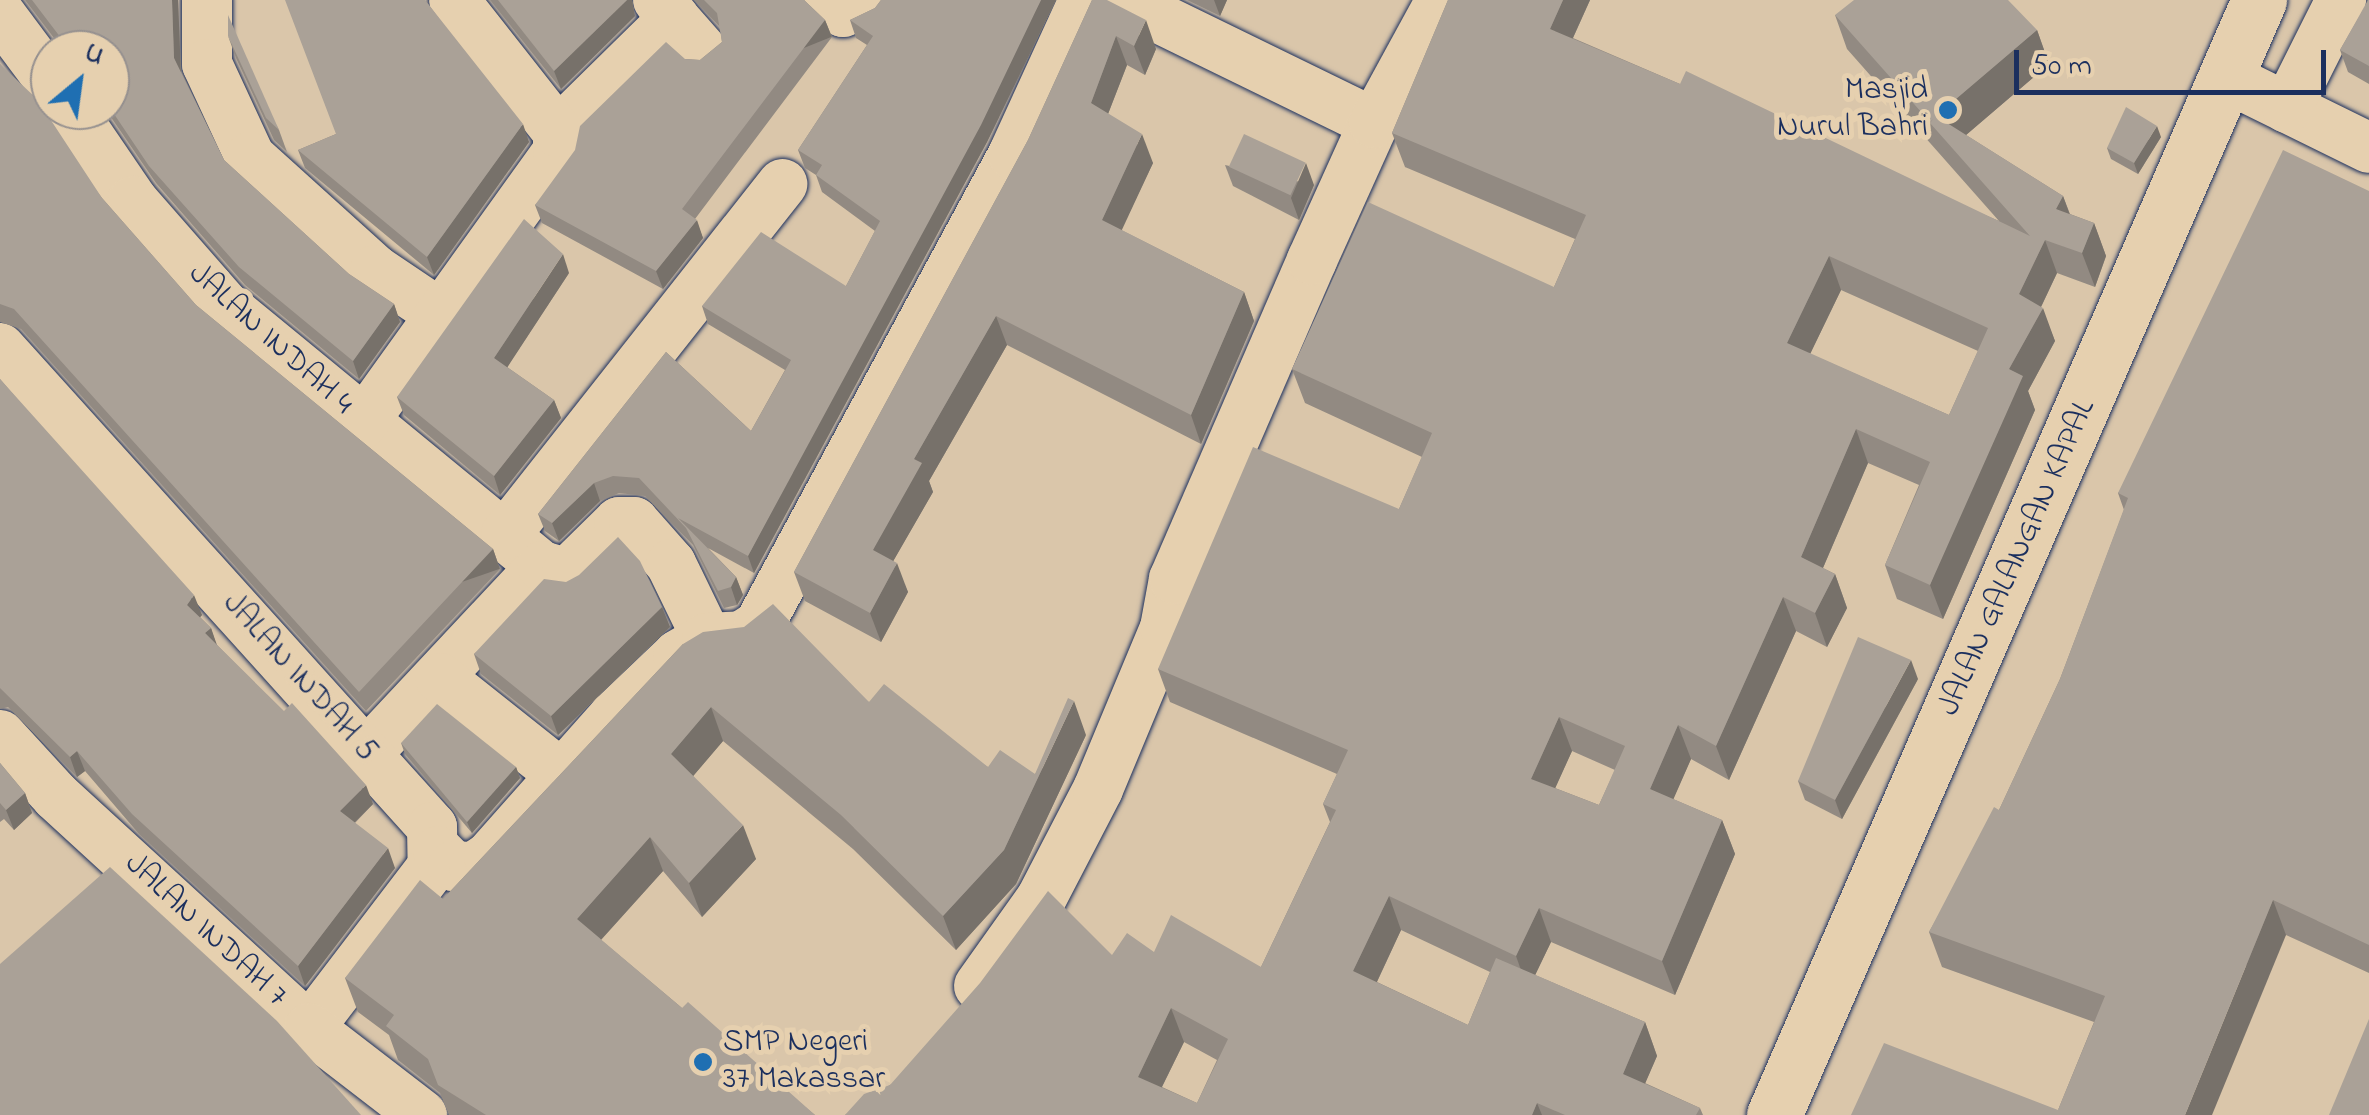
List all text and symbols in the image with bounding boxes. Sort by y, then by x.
north arrow [30,30,130,130]
scale bar [2019,30,2332,92]
text: U [76,33,111,77]
text: 50 m [2031,45,2092,89]
place label: Masjid Nurul Bahri [1777,73,1928,148]
marker: Masjid Nurul Bahri [1937,99,1959,121]
street label: JALAN INDAH 4 [180,256,360,424]
street label: JALAN GALANGAN KAPAL [1931,394,2105,722]
street label: JALAN INDAH 5 [213,586,385,770]
street label: JALAN INDAH 7 [116,846,294,1016]
place label: SMP Negeri 37 Makassar [723,1025,885,1100]
marker: SMP Negeri 37 Makassar [692,1051,714,1073]

